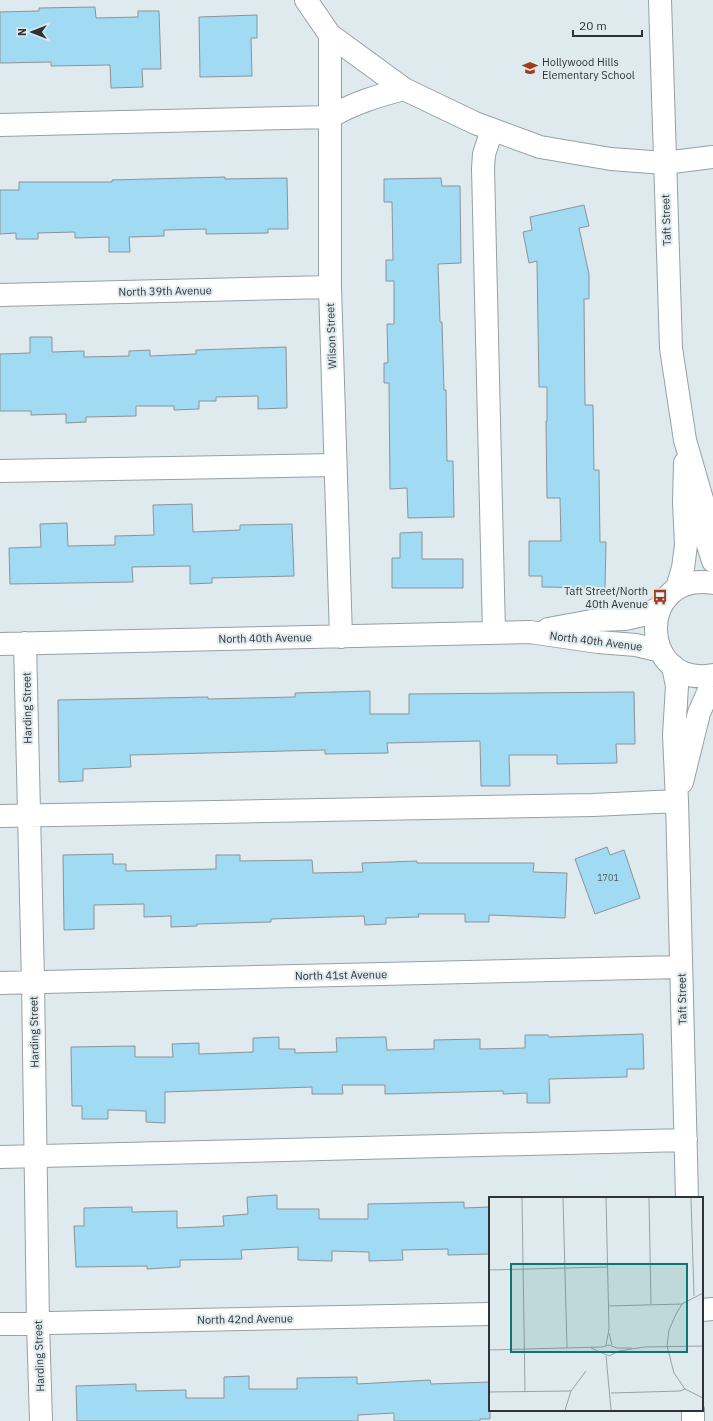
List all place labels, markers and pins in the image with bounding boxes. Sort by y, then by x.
place label: Hollywood Hills Elementary School [542,55,635,82]
school or university icon: Hollywood Hills Elementary School [521,59,539,77]
place label: Taft Street/North 40th Avenue [564,584,648,611]
bus stop icon: Taft Street/North 40th Avenue [651,588,669,606]

